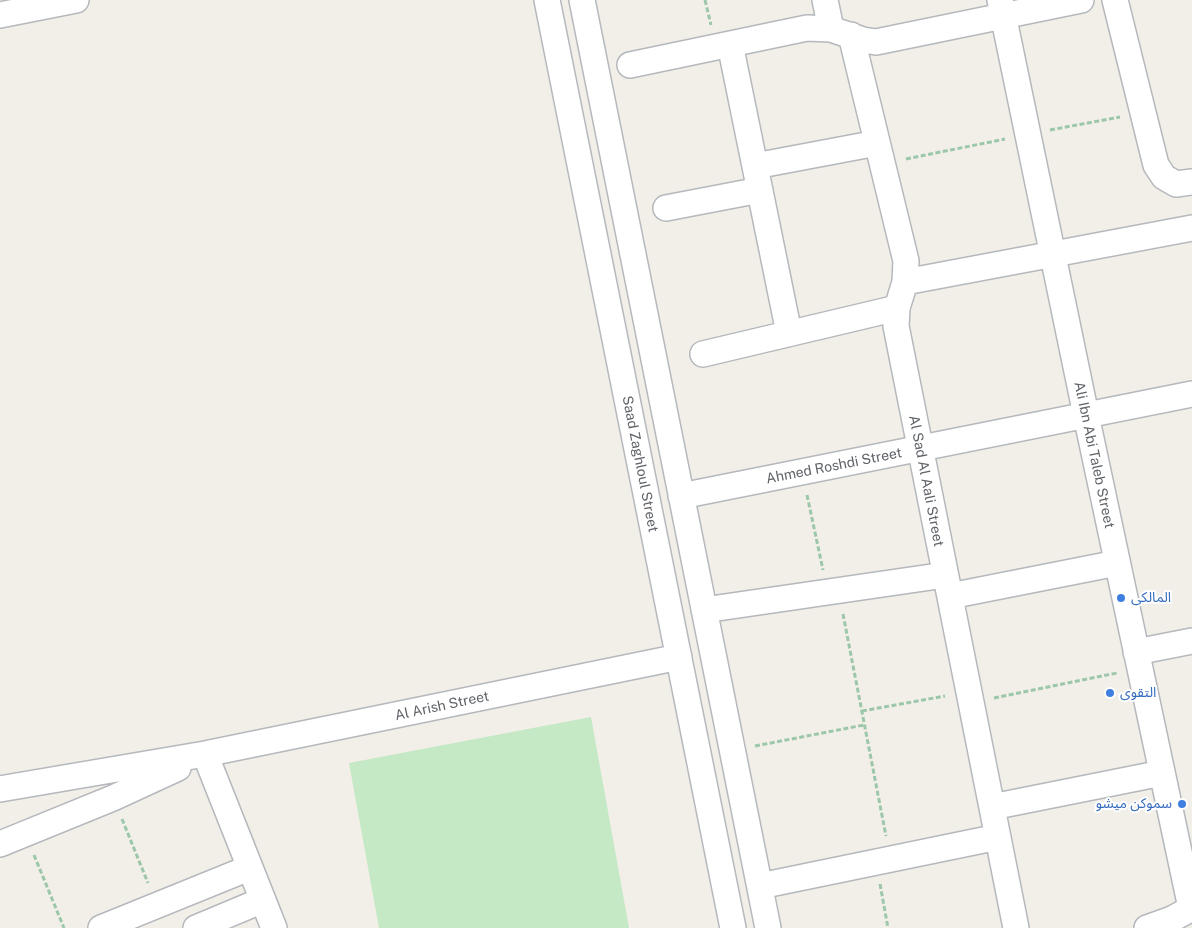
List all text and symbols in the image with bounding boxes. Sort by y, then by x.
street label: Ali Ibn Abi Taleb Street [1070,380,1118,530]
street label: Saad Zaghloul Street [619,394,661,534]
street label: Al Sad Al Aali Street [905,414,947,548]
street label: Ahmed Roshdi Street [765,445,903,487]
place label: المالكى [1131,590,1171,606]
marker: المالكى [1115,592,1127,604]
place label: التقوى [1120,685,1156,701]
marker: التقوى [1104,687,1116,699]
street label: Al Arish Street [393,688,491,724]
place label: سموكن ميشو [1096,796,1172,812]
marker: سموكن ميشو [1176,798,1188,810]

